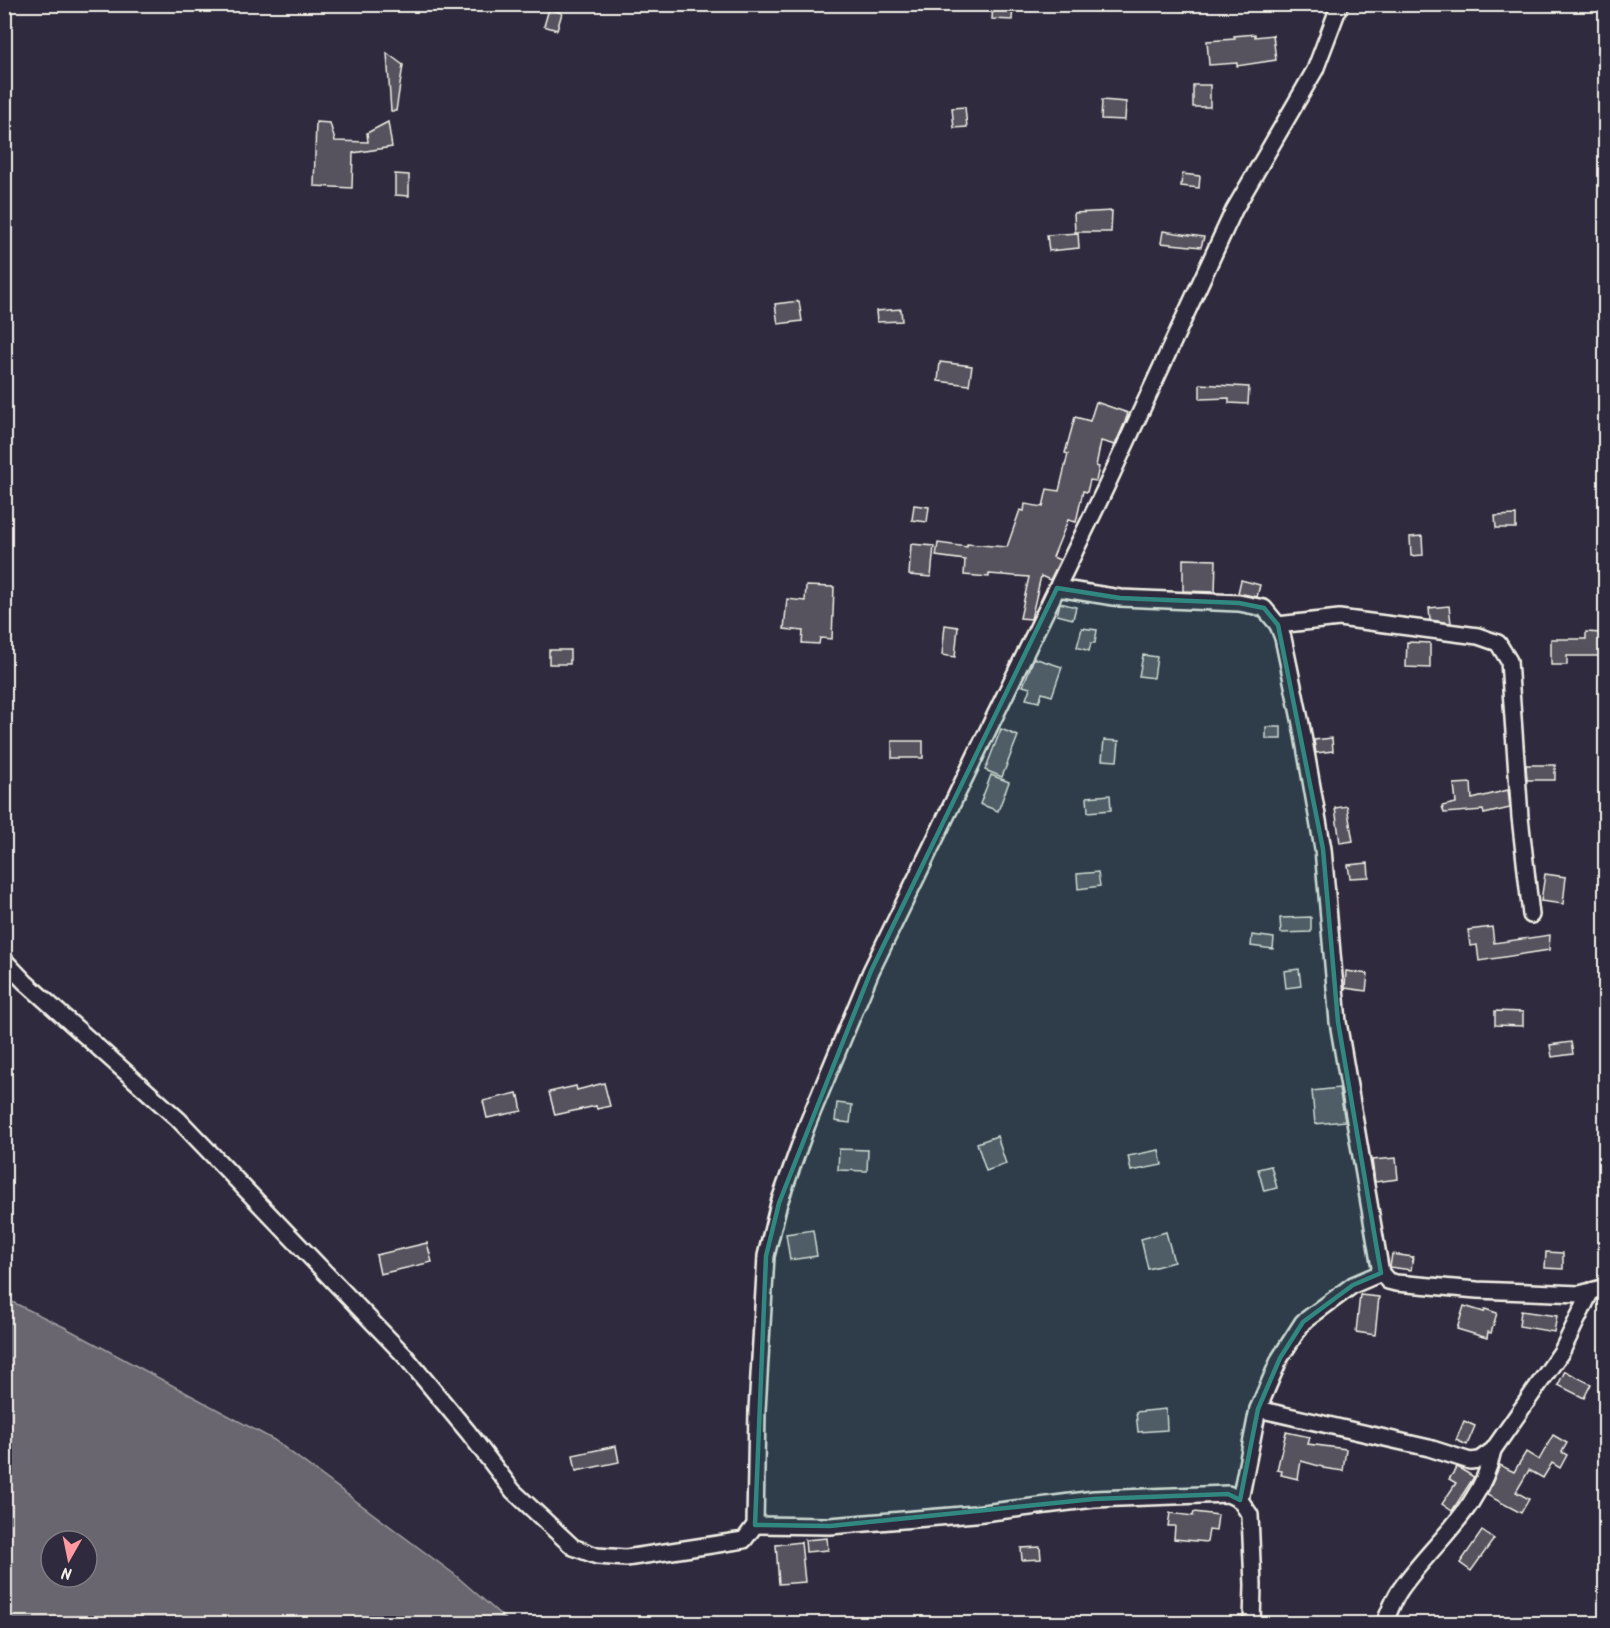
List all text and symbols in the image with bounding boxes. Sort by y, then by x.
north arrow [39,1529,99,1589]
text: N [60,1559,74,1585]

